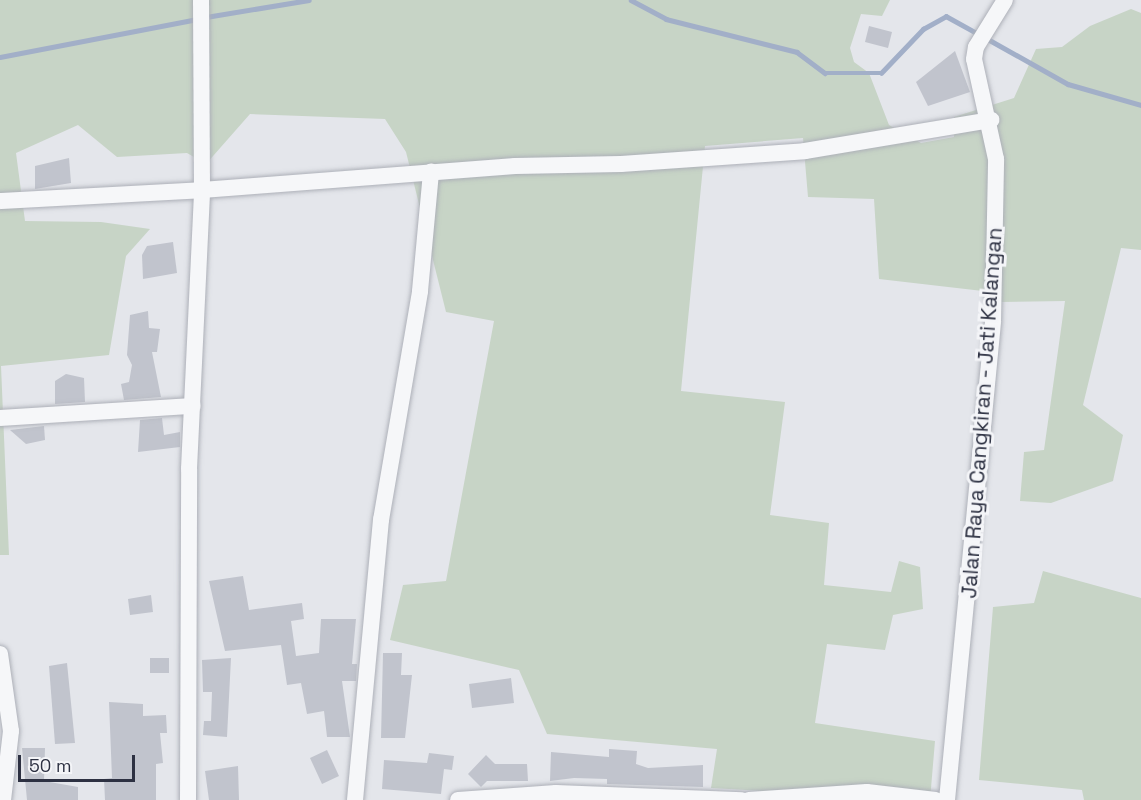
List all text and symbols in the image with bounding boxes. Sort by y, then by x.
street label: Jalan Raya Cangkiran - Jati Kalangan [956,226,1008,600]
scale bar [21,743,138,781]
text: 50 m [29,754,71,777]

